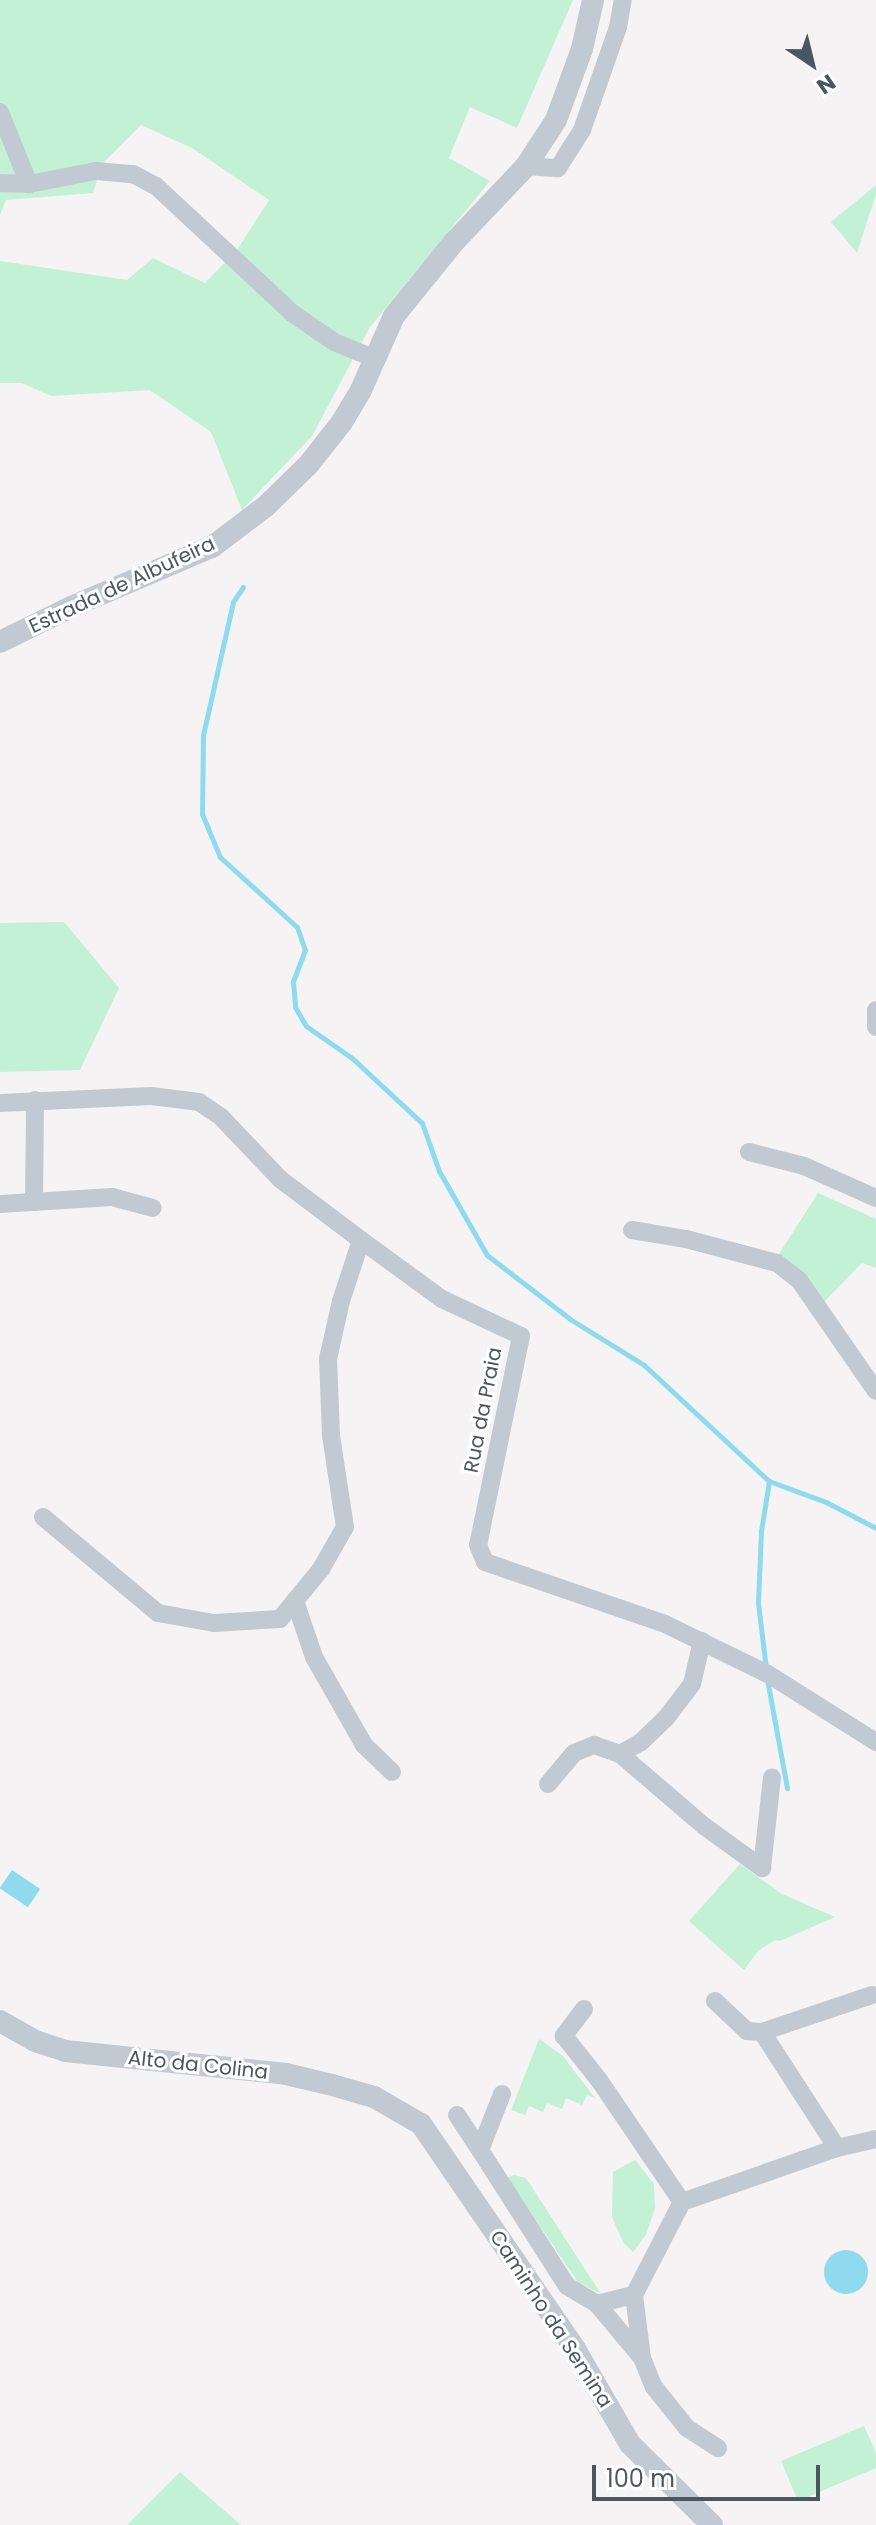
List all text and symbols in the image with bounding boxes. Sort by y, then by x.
north arrow [772,24,852,104]
text: N [810,67,842,102]
street label: Estrada de Albufeira [25,531,219,639]
street label: Rua da Praia [459,1345,507,1475]
street label: Alto da Colina [127,2046,269,2084]
street label: Caminho da Semina [485,2226,617,2412]
scale bar [596,2449,824,2499]
text: 100 m [606,2462,675,2495]

